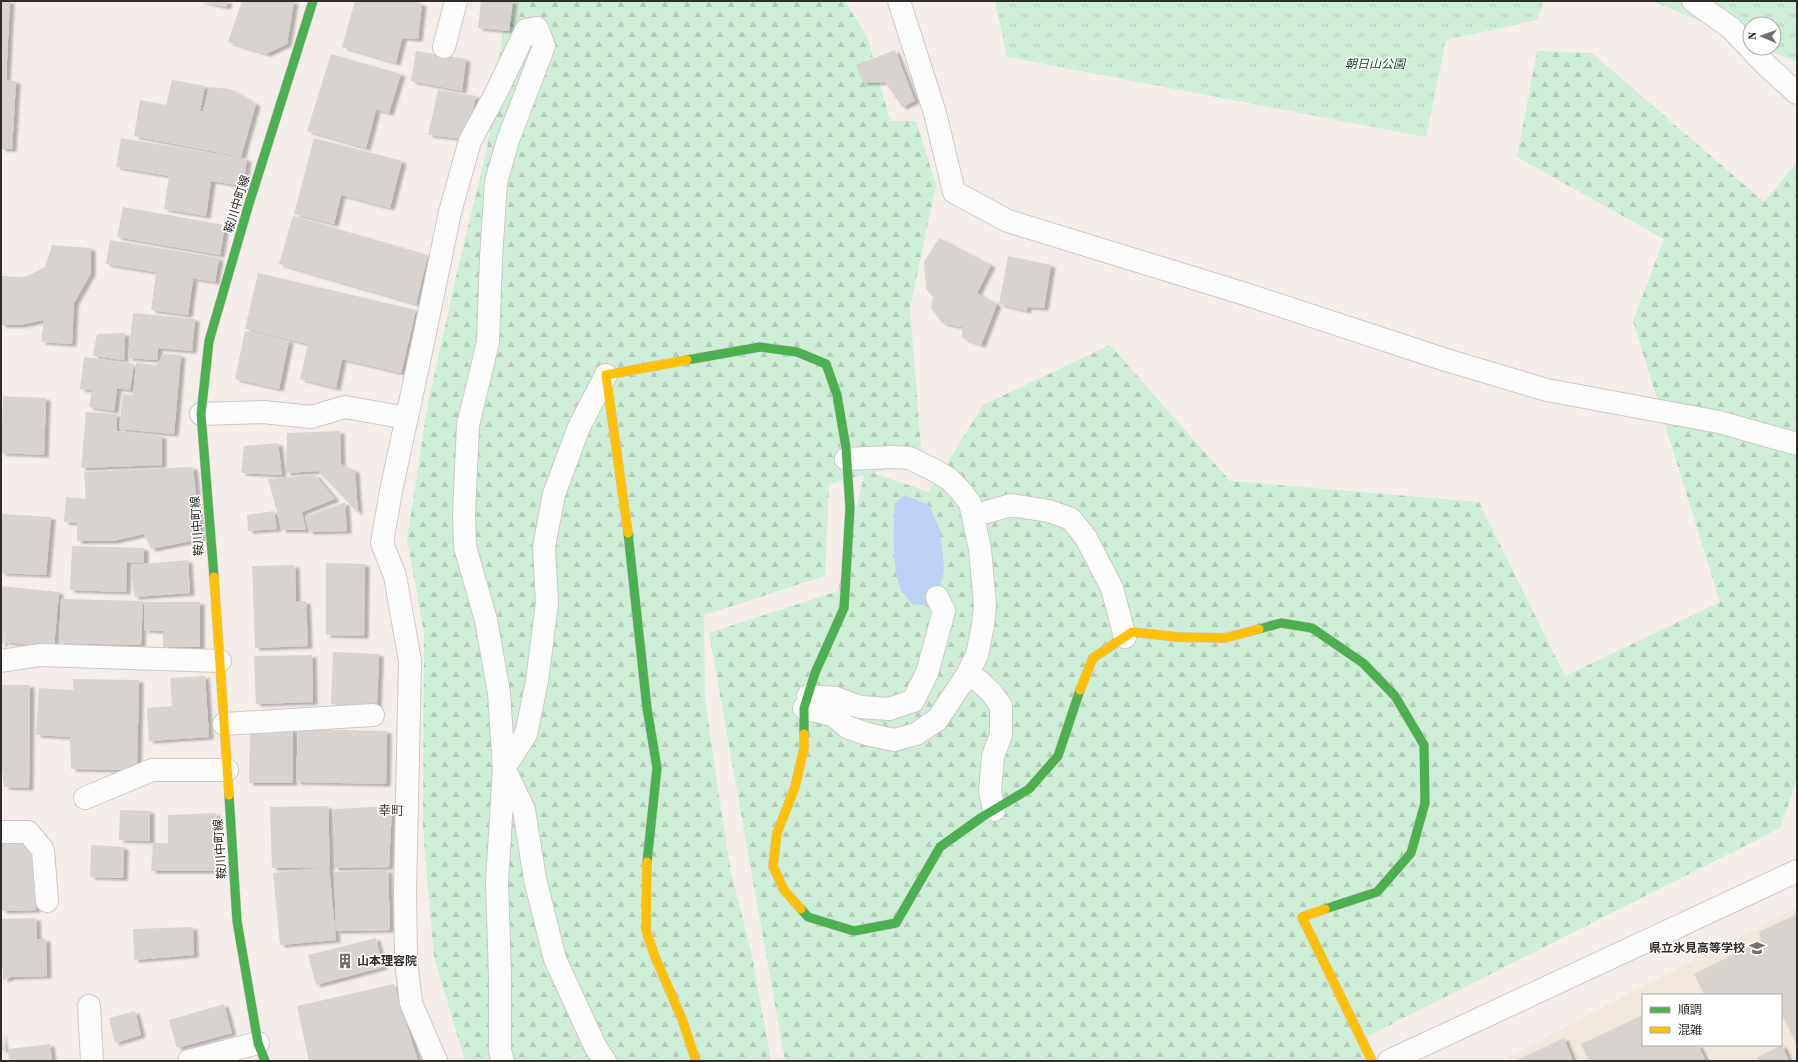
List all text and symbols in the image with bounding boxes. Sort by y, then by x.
north arrow [1742,16,1782,56]
text: N [1745,31,1760,40]
park label: 朝日山公園 [1345,56,1407,72]
street label: 鞍川中町線 [221,173,253,235]
street label: 鞍川中町線 [187,496,207,556]
district label: 幸町 [378,802,404,819]
street label: 鞍川中町線 [210,819,230,879]
school or university icon: 県立氷見高等学校 [1748,939,1766,957]
place label: 県立氷見高等学校 [1649,940,1745,956]
building icon: 山本理容院 [336,952,354,970]
place label: 山本理容院 [357,953,417,969]
legend [1642,994,1782,1046]
text: 順調 [1678,1002,1702,1018]
text: 混雑 [1678,1022,1702,1038]

